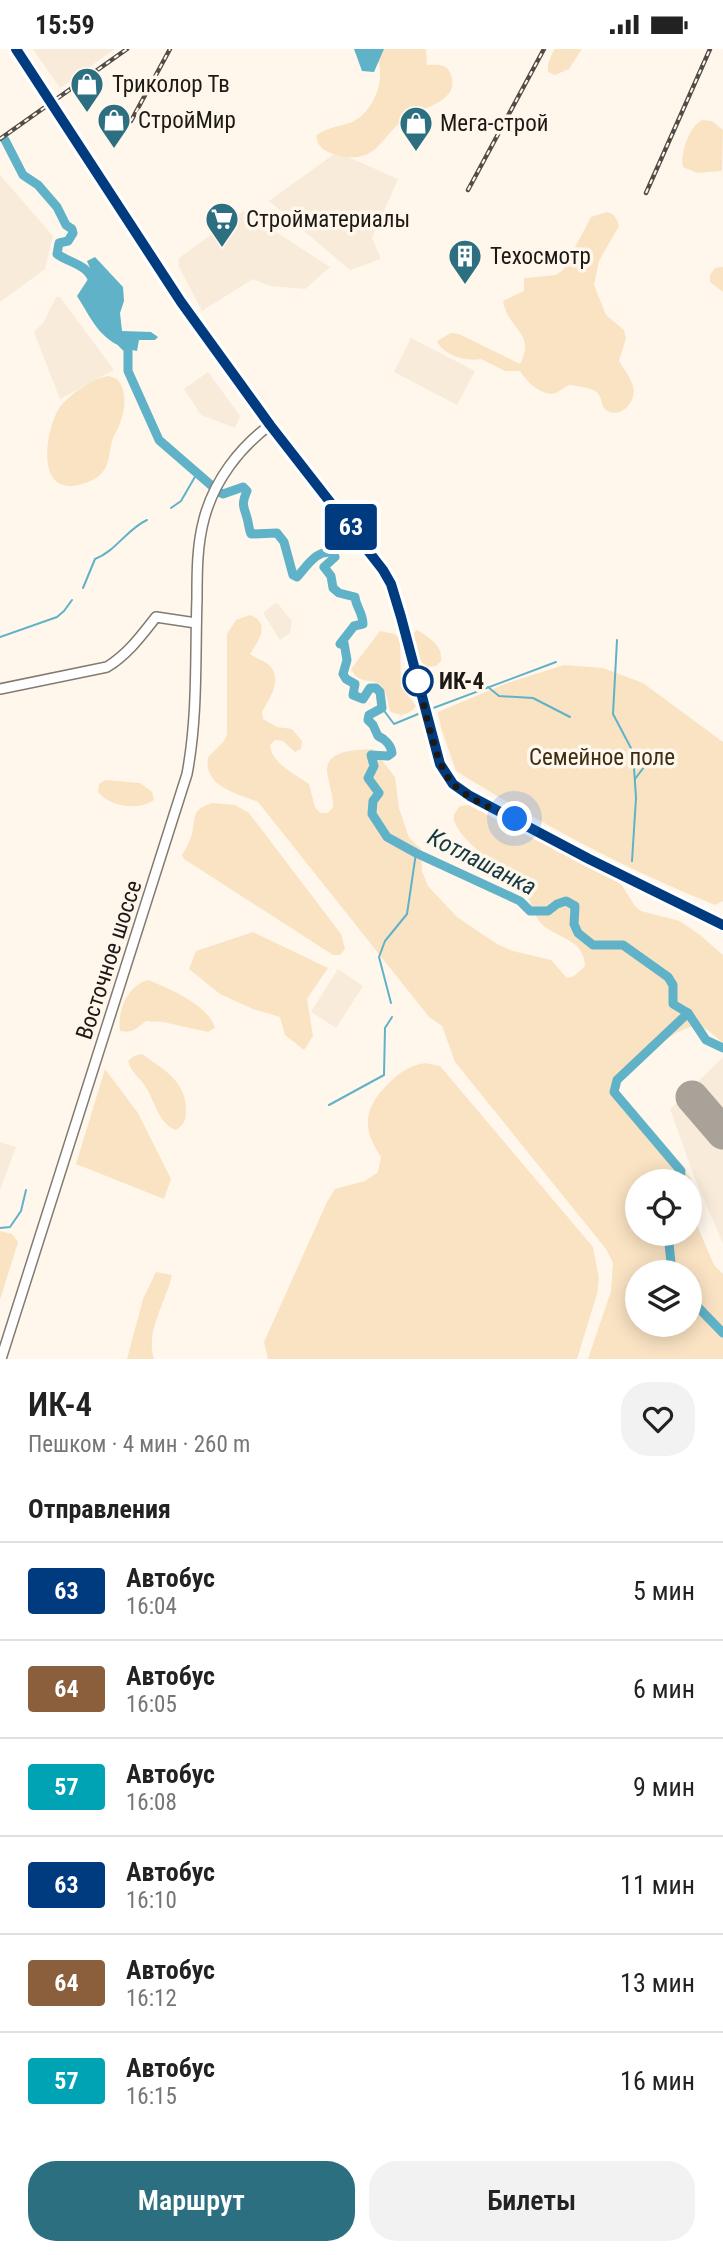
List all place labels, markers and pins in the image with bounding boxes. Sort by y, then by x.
shop icon: Триколор Тв [68,65,106,114]
place label: Триколор Тв [112,71,230,98]
shop icon: СтройМир [95,101,133,150]
shop icon: Мега-строй [397,104,435,153]
place label: СтройМир [138,107,236,134]
place label: Мега-строй [440,110,548,137]
supermarket icon: Стройматериалы [203,200,241,249]
place label: Стройматериалы [246,206,410,233]
building icon: Техосмотр [446,237,484,286]
place label: Техосмотр [490,243,591,270]
marker: ИК-4 [403,666,433,696]
place label: ИК-4 [439,668,484,695]

